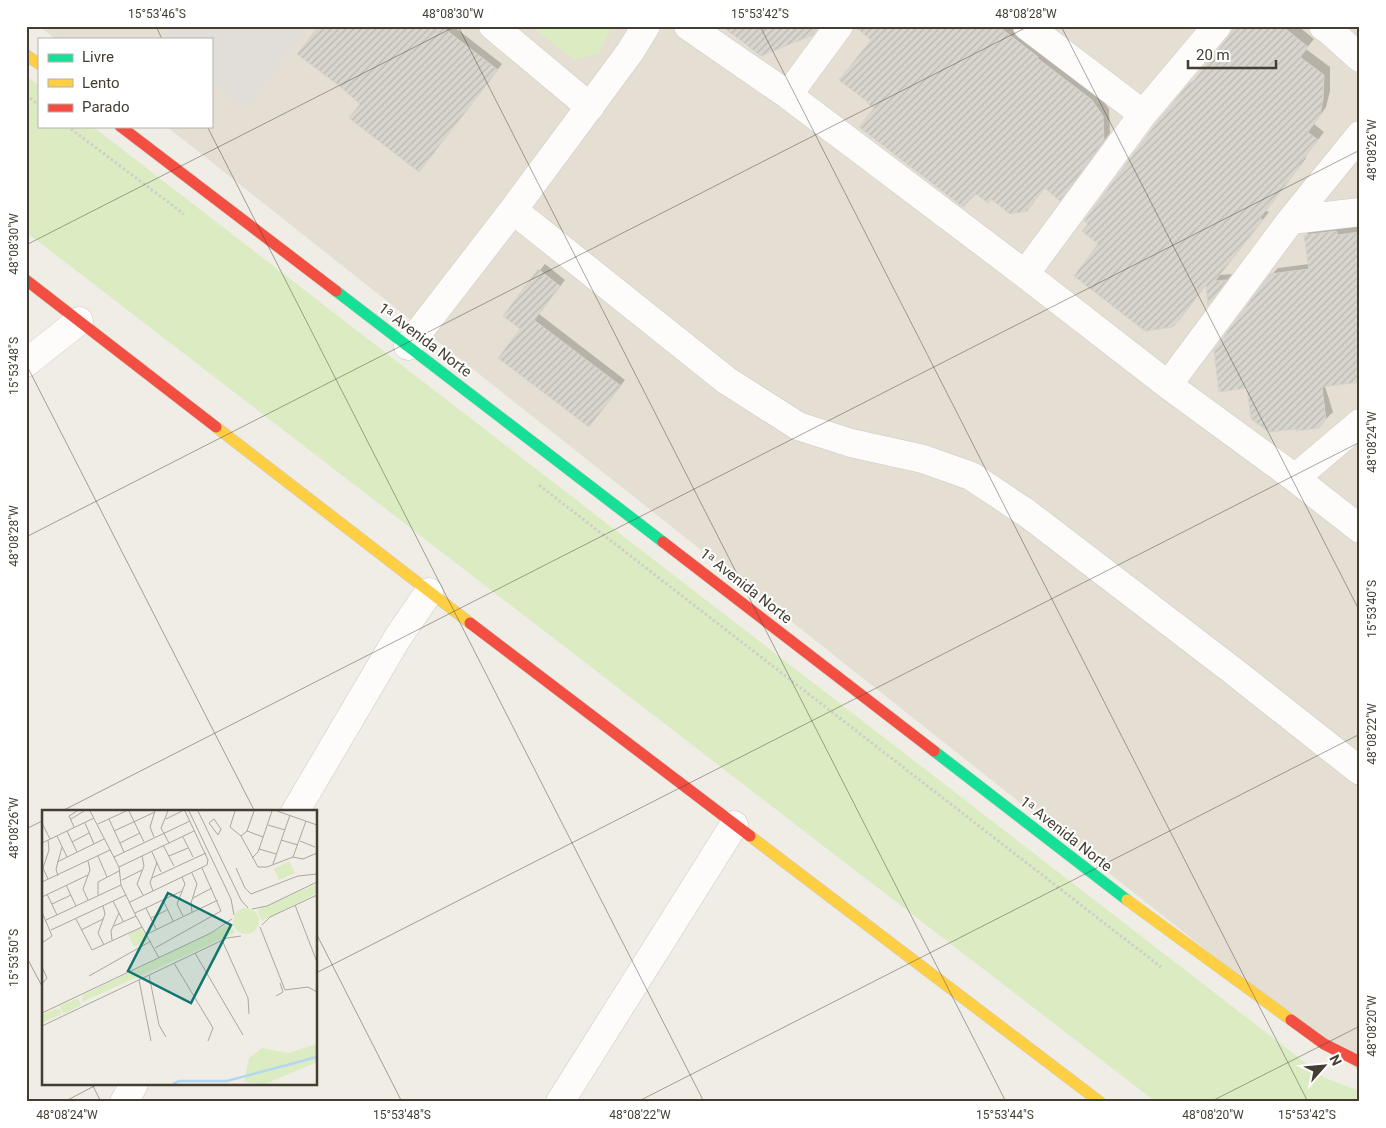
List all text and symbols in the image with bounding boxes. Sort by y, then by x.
text: 15°53'46"S [128,7,186,21]
text: 48°08'30"W [422,7,484,21]
text: 15°53'42"S [731,7,789,21]
text: 48°08'28"W [995,7,1057,21]
legend [38,38,212,128]
scale bar [1188,38,1276,70]
text: 20 m [1196,46,1230,64]
text: Livre [82,48,114,66]
text: Lento [82,74,120,92]
text: Parado [82,98,130,116]
text: 48°08'26"W [1365,119,1379,181]
text: 48°08'30"W [7,213,21,275]
street label: 1ᵃ Avenida Norte [375,299,475,381]
text: 15°53'48"S [7,337,21,395]
text: 48°08'24"W [1365,411,1379,473]
text: 48°08'28"W [7,505,21,567]
street label: 1ᵃ Avenida Norte [696,544,796,628]
text: 15°53'40"S [1365,580,1379,638]
text: 48°08'22"W [1365,703,1379,765]
street label: 1ᵃ Avenida Norte [1016,792,1116,876]
text: 48°08'26"W [7,797,21,859]
inset map [42,810,318,1086]
text: 15°53'50"S [7,929,21,987]
text: 48°08'20"W [1365,995,1379,1057]
north arrow [1298,1040,1348,1090]
text: N [1326,1052,1345,1068]
text: 48°08'24"W [36,1108,98,1122]
text: 15°53'48"S [373,1108,431,1122]
text: 48°08'22"W [609,1108,671,1122]
text: 15°53'44"S [976,1108,1034,1122]
text: 48°08'20"W [1182,1108,1244,1122]
text: 15°53'42"S [1278,1108,1336,1122]

